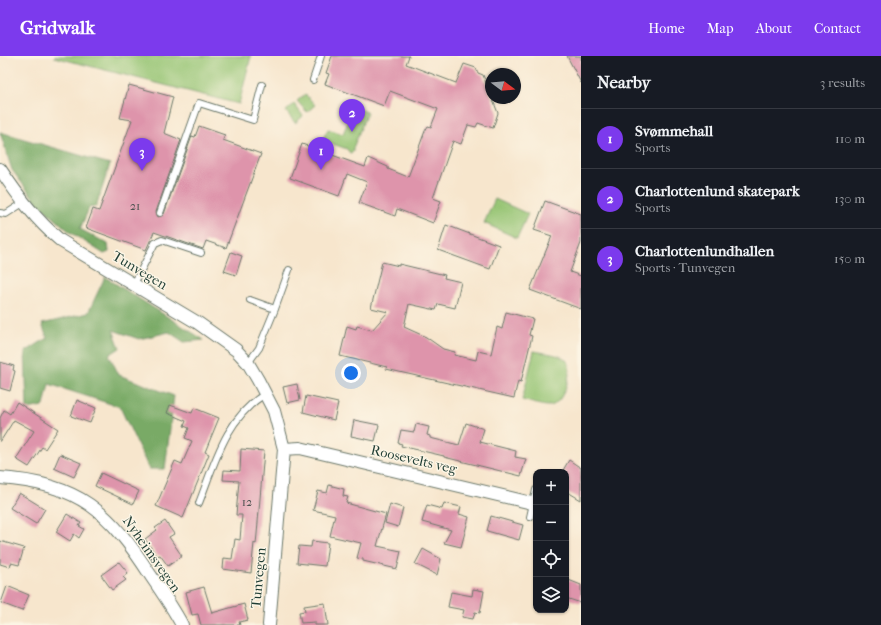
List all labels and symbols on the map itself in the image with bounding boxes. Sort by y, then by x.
north arrow [485,68,521,104]
pin: 2 [339,99,365,132]
pin: 1 [308,137,334,170]
pin: 3 [129,138,155,171]
house number: 21 [130,199,140,213]
street label: Tunvegen [109,247,170,293]
your location [341,363,361,383]
street label: Roosevelts veg [369,441,459,478]
house number: 12 [242,495,252,509]
street label: Nyheimsvegen [119,513,184,596]
street label: Tunvegen [247,547,270,609]

